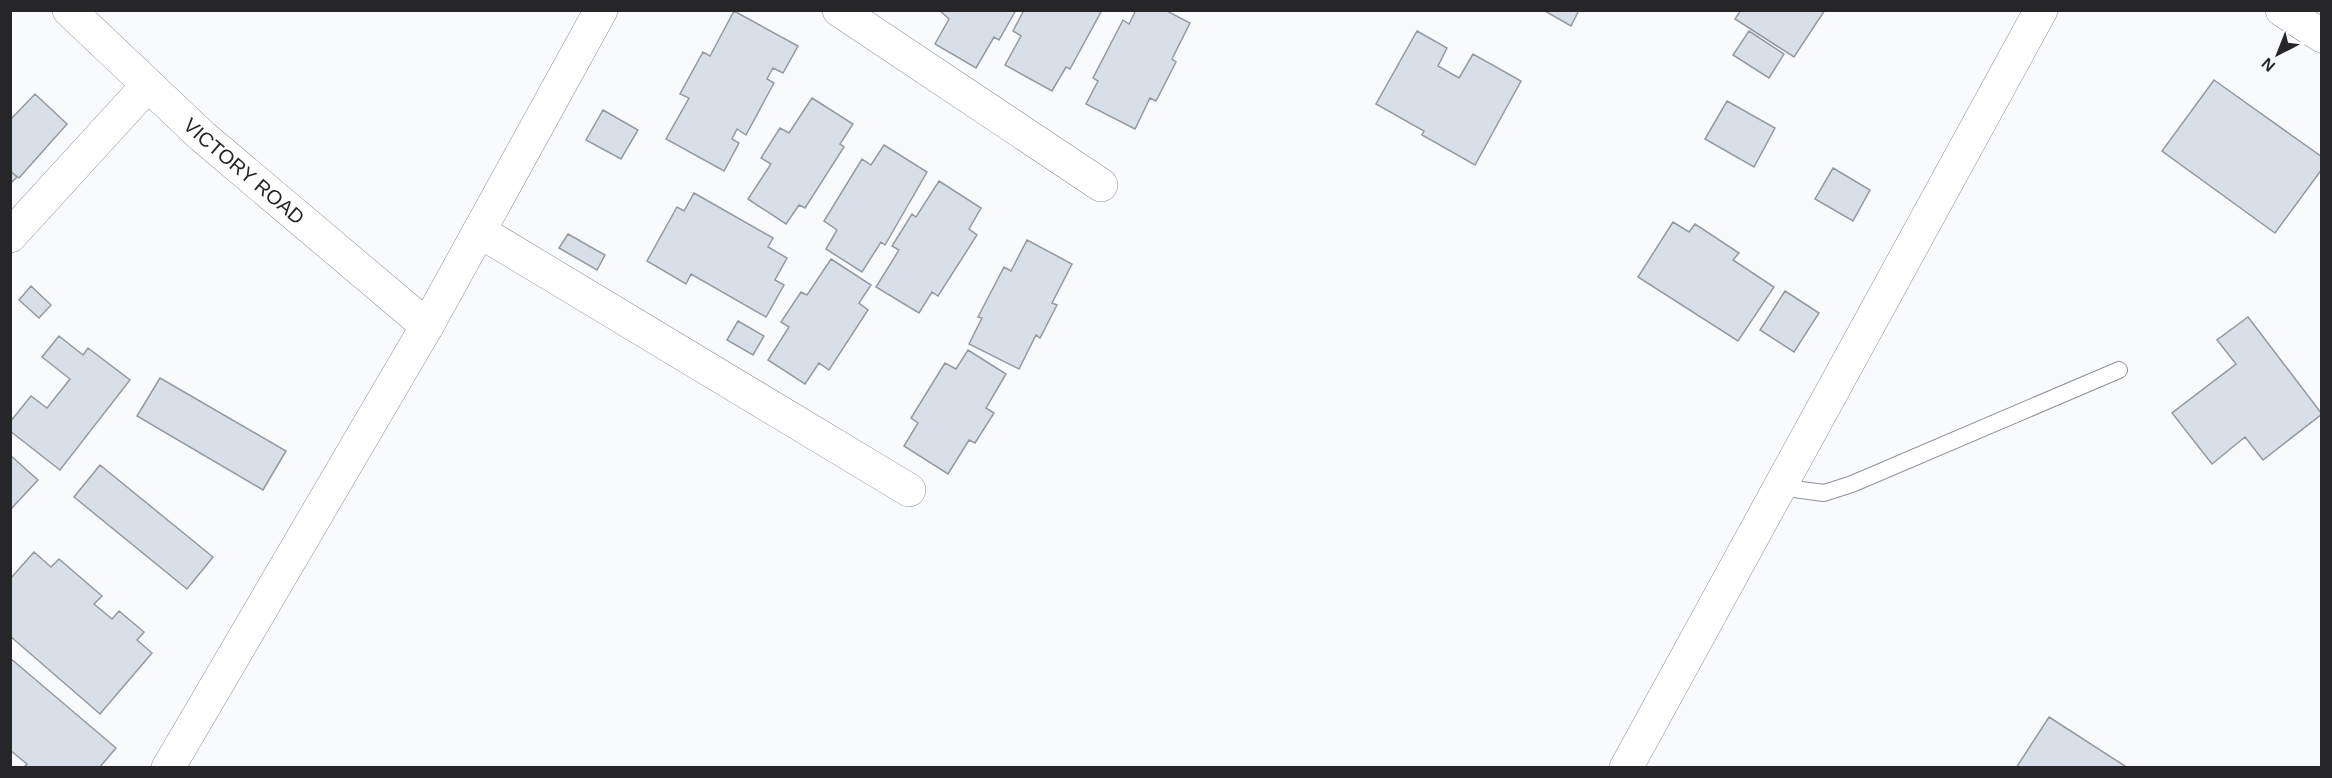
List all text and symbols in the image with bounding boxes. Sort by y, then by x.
north arrow [2248,24,2308,84]
text: N [2258,55,2278,75]
street label: VICTORY ROAD [179,114,309,229]

